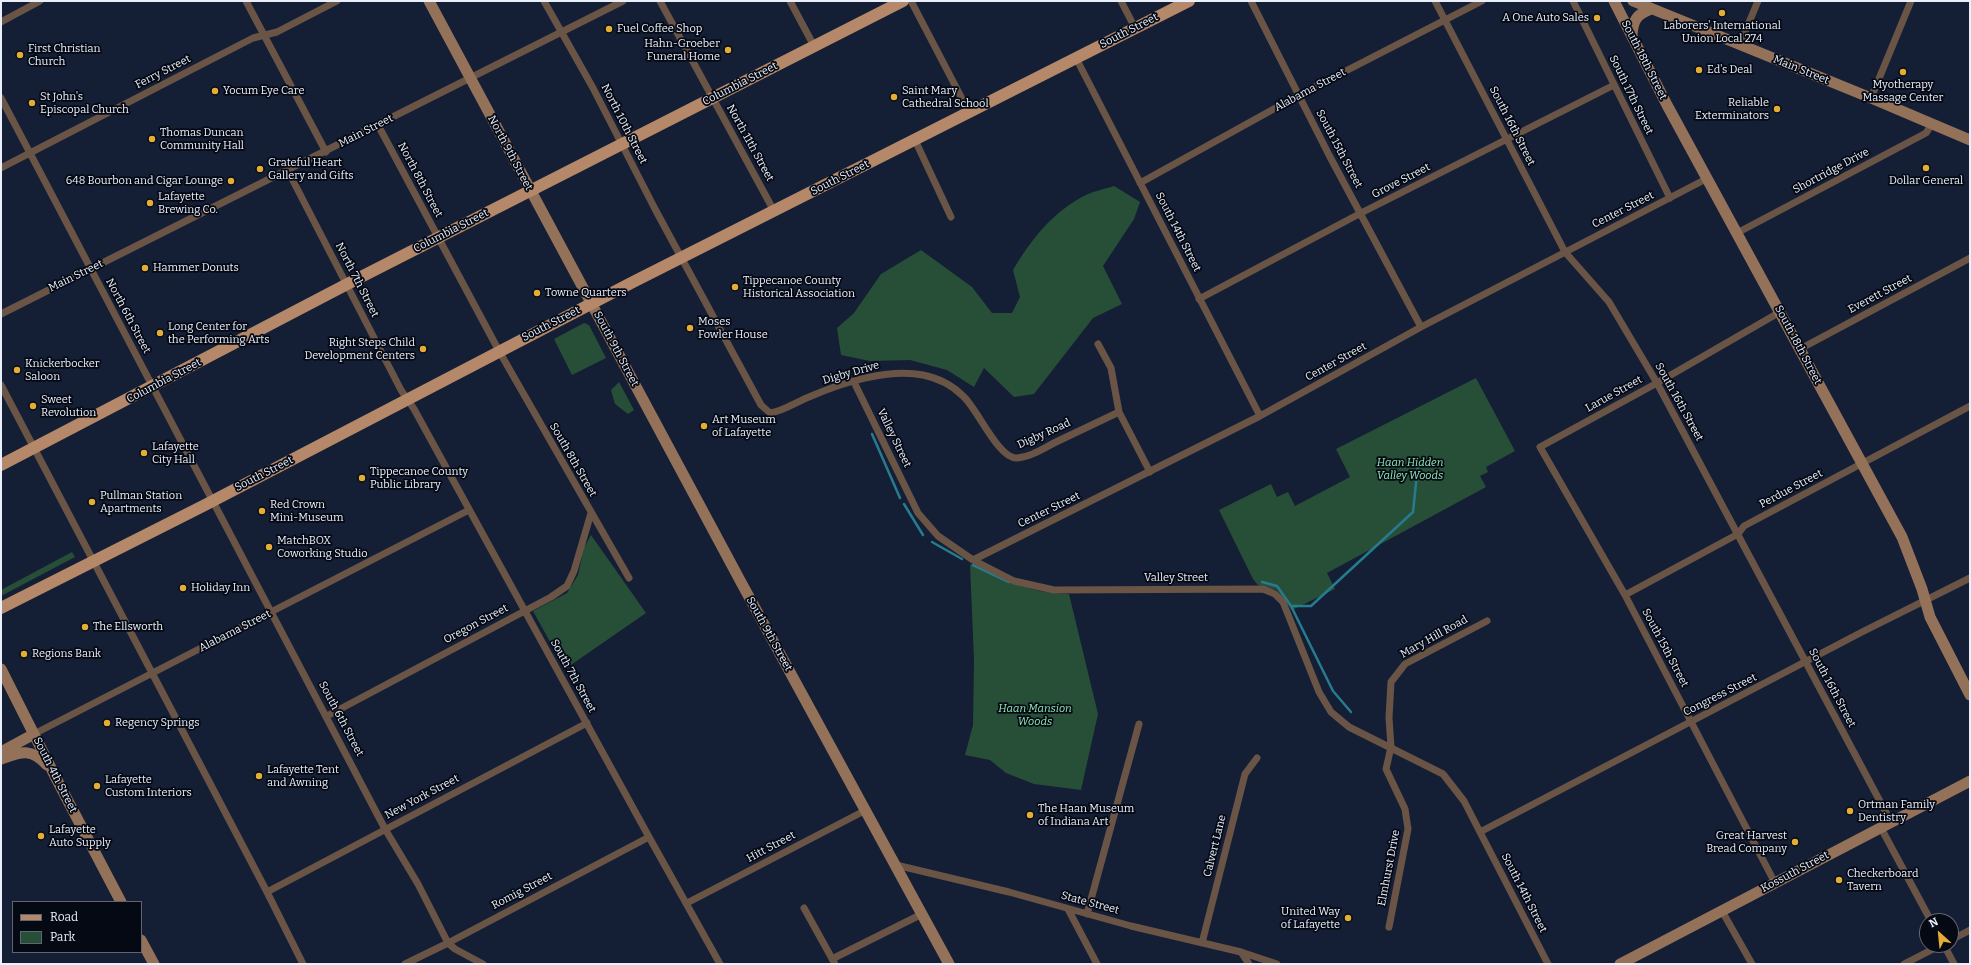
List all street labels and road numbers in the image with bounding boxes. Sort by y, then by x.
street label: South Street [1098,11,1160,51]
street label: South 18th Street [1618,18,1670,102]
street label: Ferry Street [133,52,193,92]
street label: South 17th Street [1606,53,1656,137]
street label: Main Street [1771,53,1831,87]
street label: Columbia Street [700,59,780,109]
street label: Alabama Street [1272,66,1348,114]
street label: North 10th Street [598,82,650,166]
street label: South 16th Street [1486,84,1538,168]
street label: North 11th Street [723,102,777,184]
street label: South 15th Street [1313,108,1365,190]
street label: Main Street [337,112,395,150]
street label: North 9th Street [485,113,535,193]
street label: North 8th Street [395,140,445,220]
street label: Shortridge Drive [1791,145,1871,197]
street label: South Street [809,158,871,198]
street label: Grove Street [1370,161,1432,201]
street label: Center Street [1590,189,1656,231]
street label: South 14th Street [1152,190,1204,274]
street label: Columbia Street [411,206,491,256]
street label: North 7th Street [332,240,382,320]
street label: Main Street [47,257,105,295]
street label: Everett Street [1846,272,1914,316]
street label: North 6th Street [103,276,153,356]
street label: South 18th Street [1772,303,1824,387]
street label: South Street [520,304,582,344]
street label: South 9th Street [591,309,641,389]
street label: Center Street [1303,340,1369,384]
street label: Columbia Street [125,356,203,406]
street label: Digby Drive [821,359,881,387]
street label: South 16th Street [1652,361,1706,443]
street label: Larue Street [1583,373,1645,415]
street label: Valley Street [874,406,914,470]
street label: Digby Road [1015,416,1073,452]
street label: South 8th Street [547,421,599,499]
street label: South Street [233,454,295,494]
street label: Perdue Street [1757,467,1825,511]
street label: Center Street [1016,489,1082,531]
street label: Valley Street [1144,571,1208,585]
street label: South 9th Street [743,595,795,673]
street label: Oregon Street [441,601,511,647]
street label: Alabama Street [197,607,273,655]
street label: South 15th Street [1639,607,1691,689]
street label: Mary Hill Road [1398,613,1470,661]
street label: South 7th Street [547,637,599,715]
street label: South 16th Street [1806,646,1858,730]
street label: Congress Street [1681,671,1759,719]
street label: South 6th Street [316,679,366,759]
street label: South 4th Street [30,735,80,815]
street label: New York Street [383,772,461,822]
street label: Calvert Lane [1201,814,1229,878]
street label: Hitt Street [744,829,798,865]
street label: Elmhurst Drive [1375,829,1403,907]
street label: Kossuth Street [1759,849,1831,895]
street label: South 14th Street [1498,851,1550,935]
street label: Romig Street [490,870,554,912]
street label: State Street [1060,889,1120,917]

